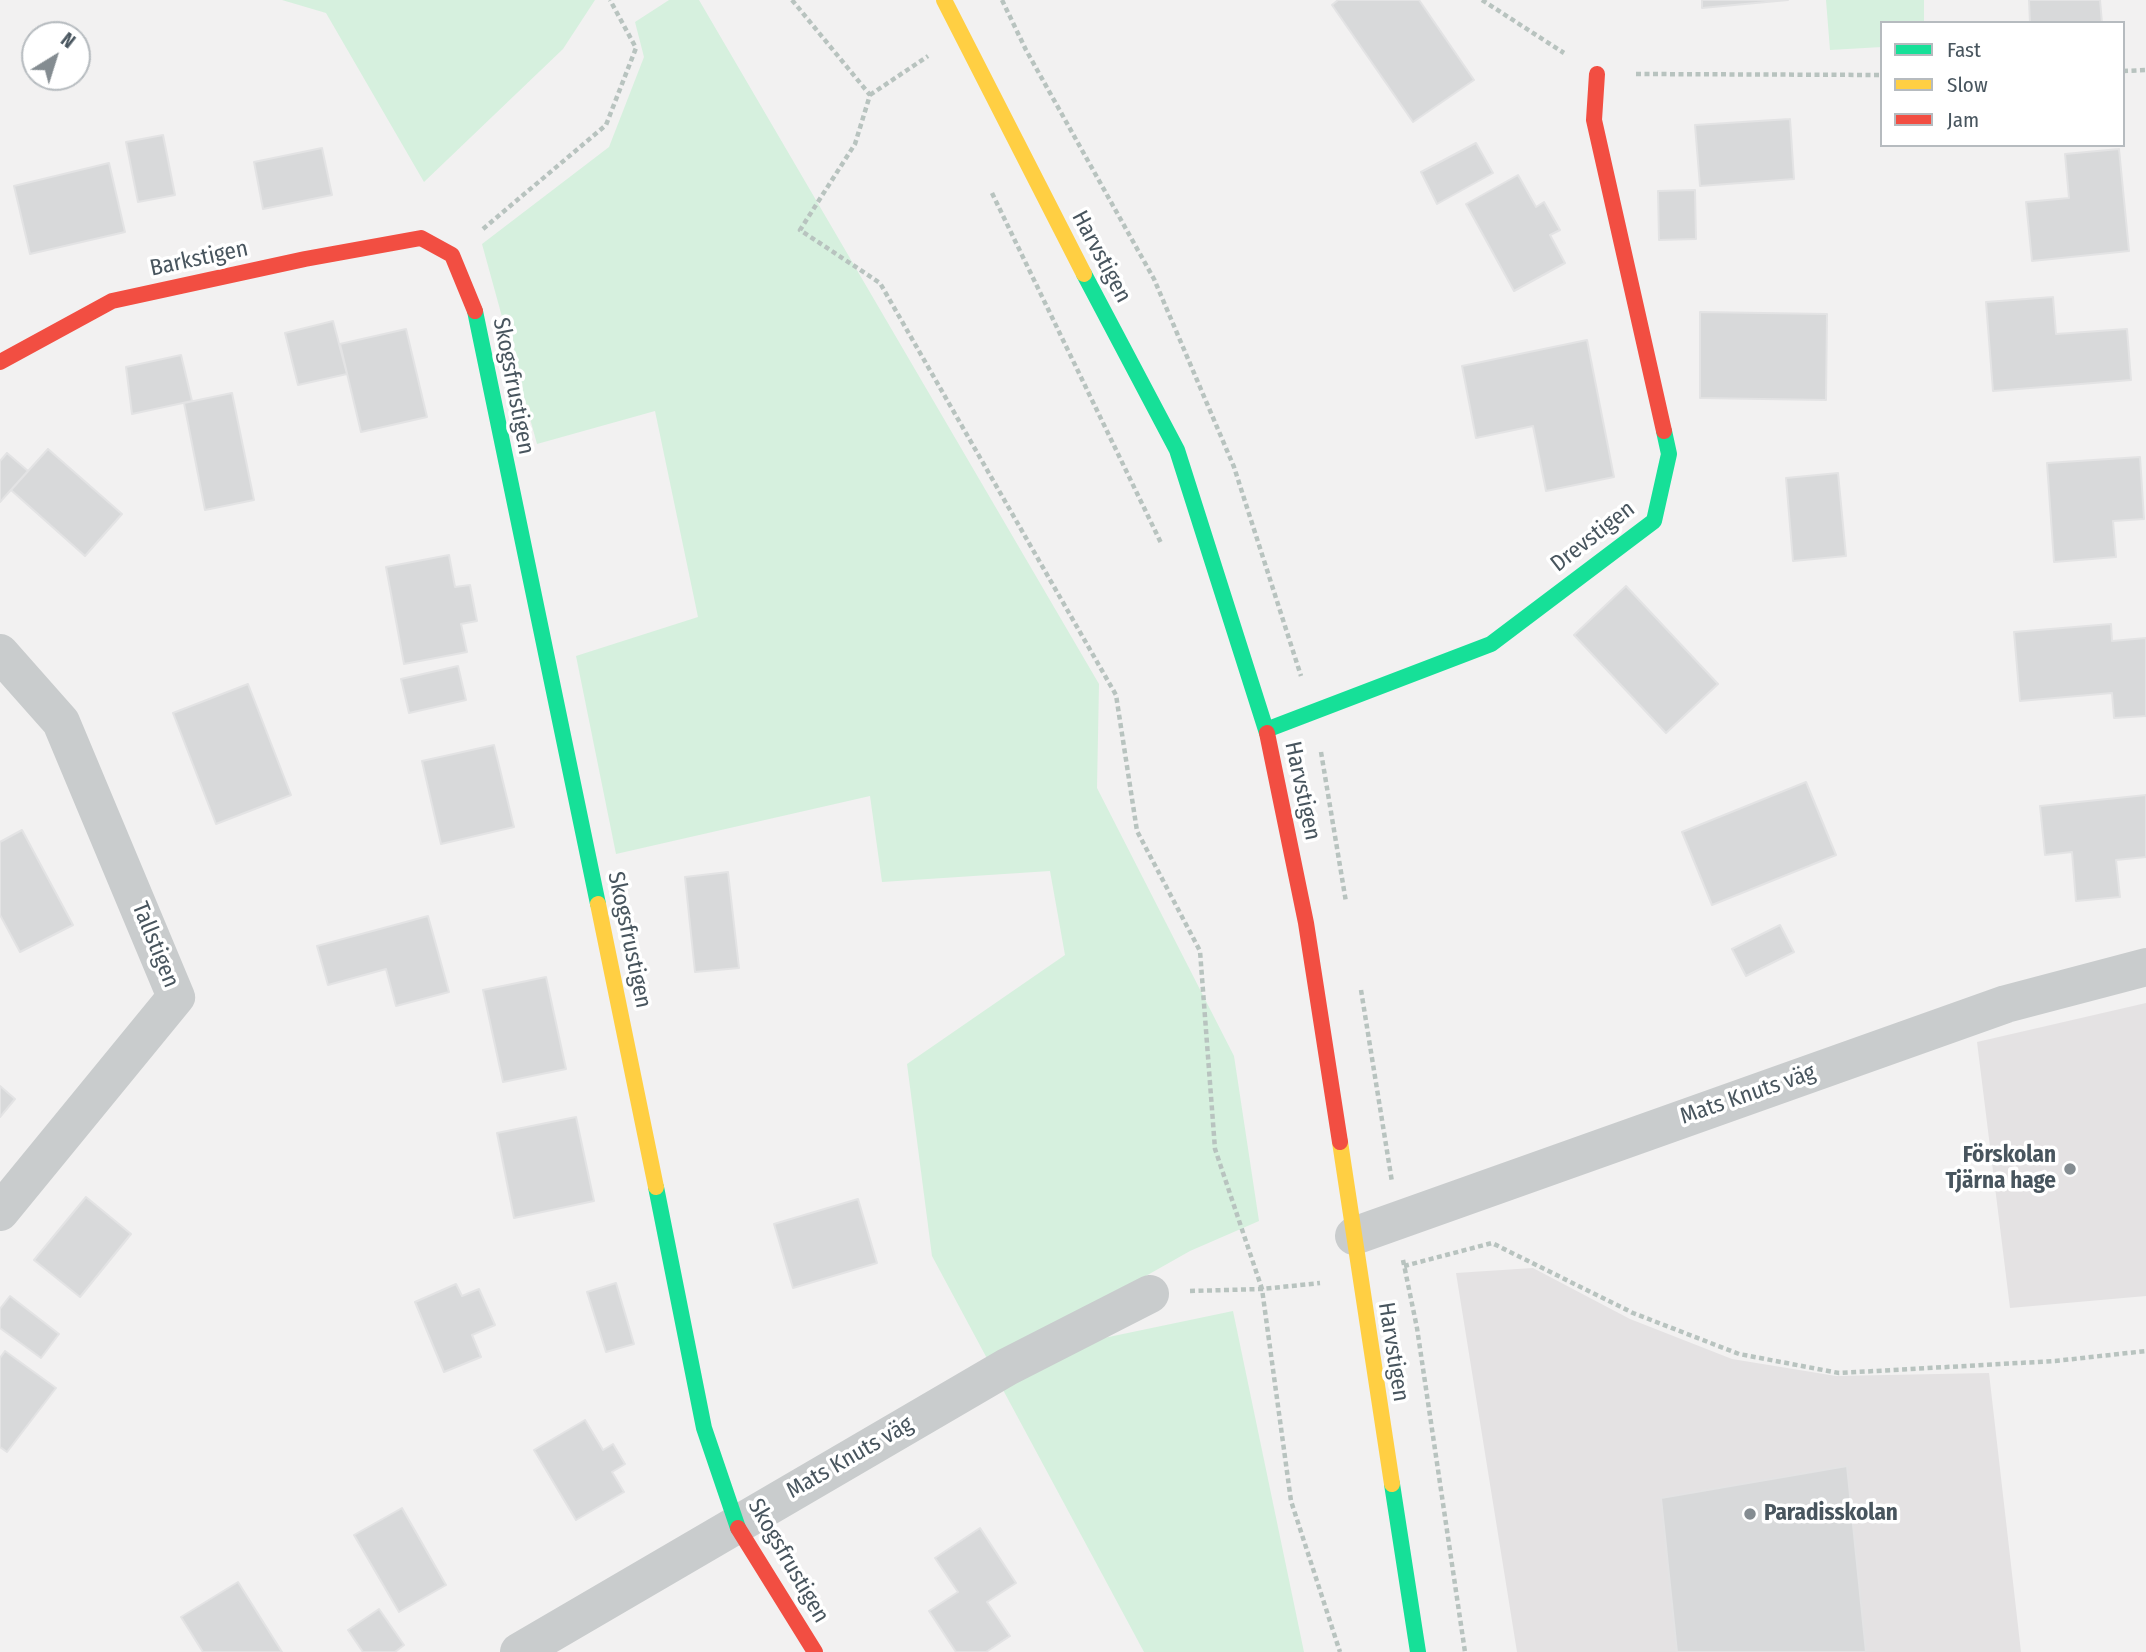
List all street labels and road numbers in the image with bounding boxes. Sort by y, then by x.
street label: Harvstigen [1065,206,1137,308]
street label: Barkstigen [147,235,251,283]
street label: Skogsfrustigen [486,315,540,457]
street label: Drevstigen [1545,496,1641,578]
street label: Harvstigen [1278,739,1326,843]
street label: Skogsfrustigen [601,869,657,1011]
street label: Tallstigen [125,898,185,992]
street label: Mats Knuts väg [1677,1059,1819,1131]
street label: Harvstigen [1372,1300,1414,1404]
street label: Mats Knuts väg [782,1411,918,1505]
street label: Skogsfrustigen [741,1494,835,1628]

